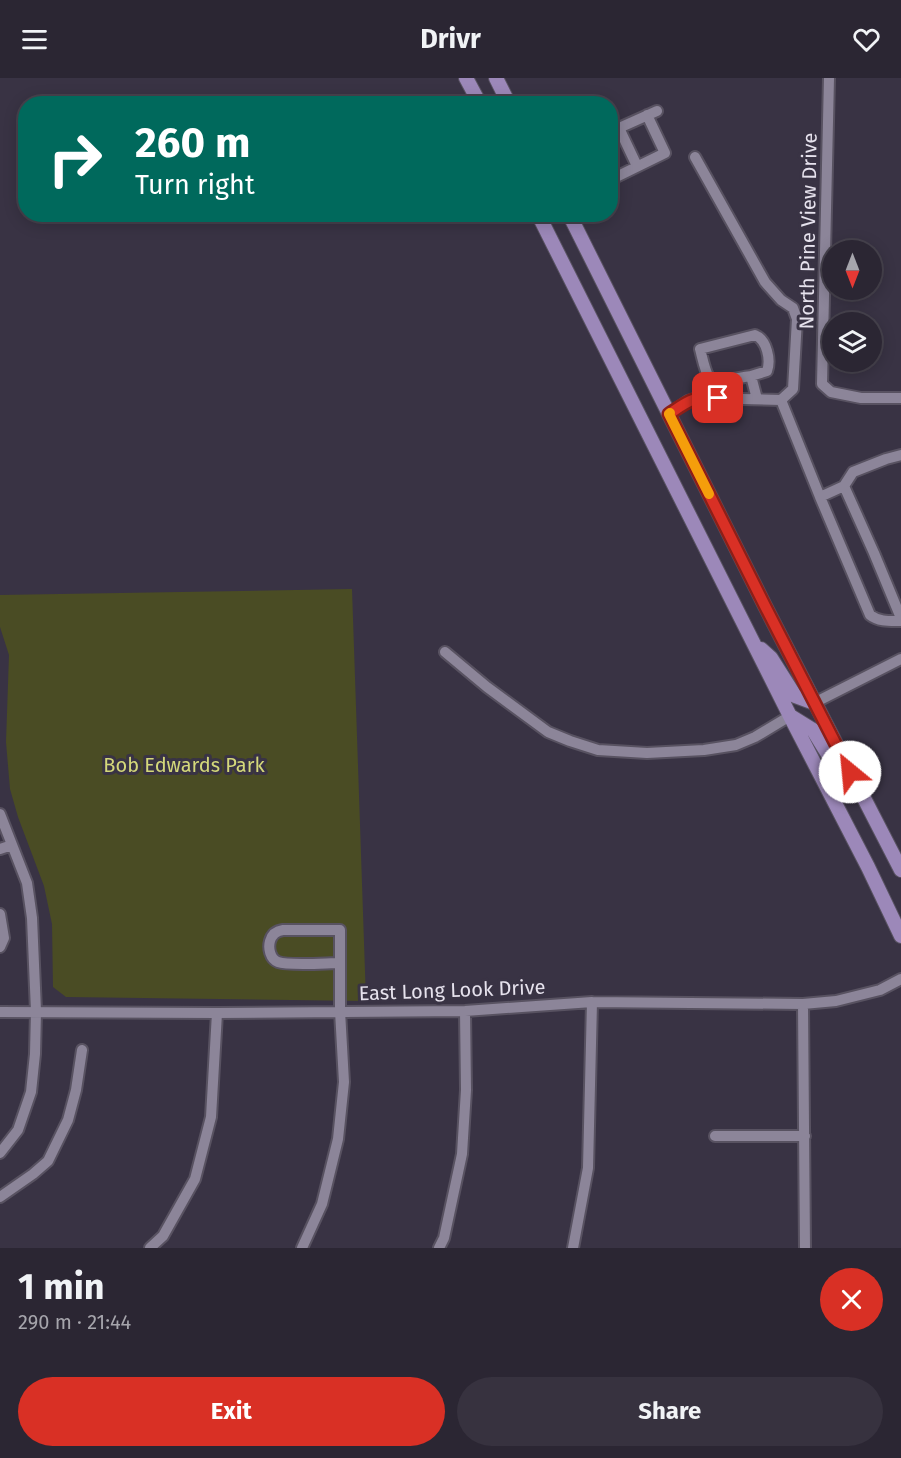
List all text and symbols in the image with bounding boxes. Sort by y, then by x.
icon: menu [18,23,51,56]
text: Drivr [420,23,481,55]
icon: heart [850,23,883,56]
text: 260 m [135,118,250,168]
icon: right [36,120,114,198]
street label: North Pine View Drive [794,132,822,330]
text: Turn right [135,169,255,201]
north arrow [822,240,882,300]
map controls [822,240,882,372]
button: layers [822,312,882,372]
pin [692,372,743,423]
icon: arrive [701,381,734,414]
position arrow [818,740,882,804]
park label: Bob Edwards Park [103,753,265,777]
street label: East Long Look Drive [358,975,546,1005]
text: 1 min [18,1265,105,1309]
button: close [820,1268,883,1331]
text: 290 m · 21:44 [18,1310,131,1334]
button: Exit [18,1377,445,1446]
button: Share [457,1377,883,1446]

